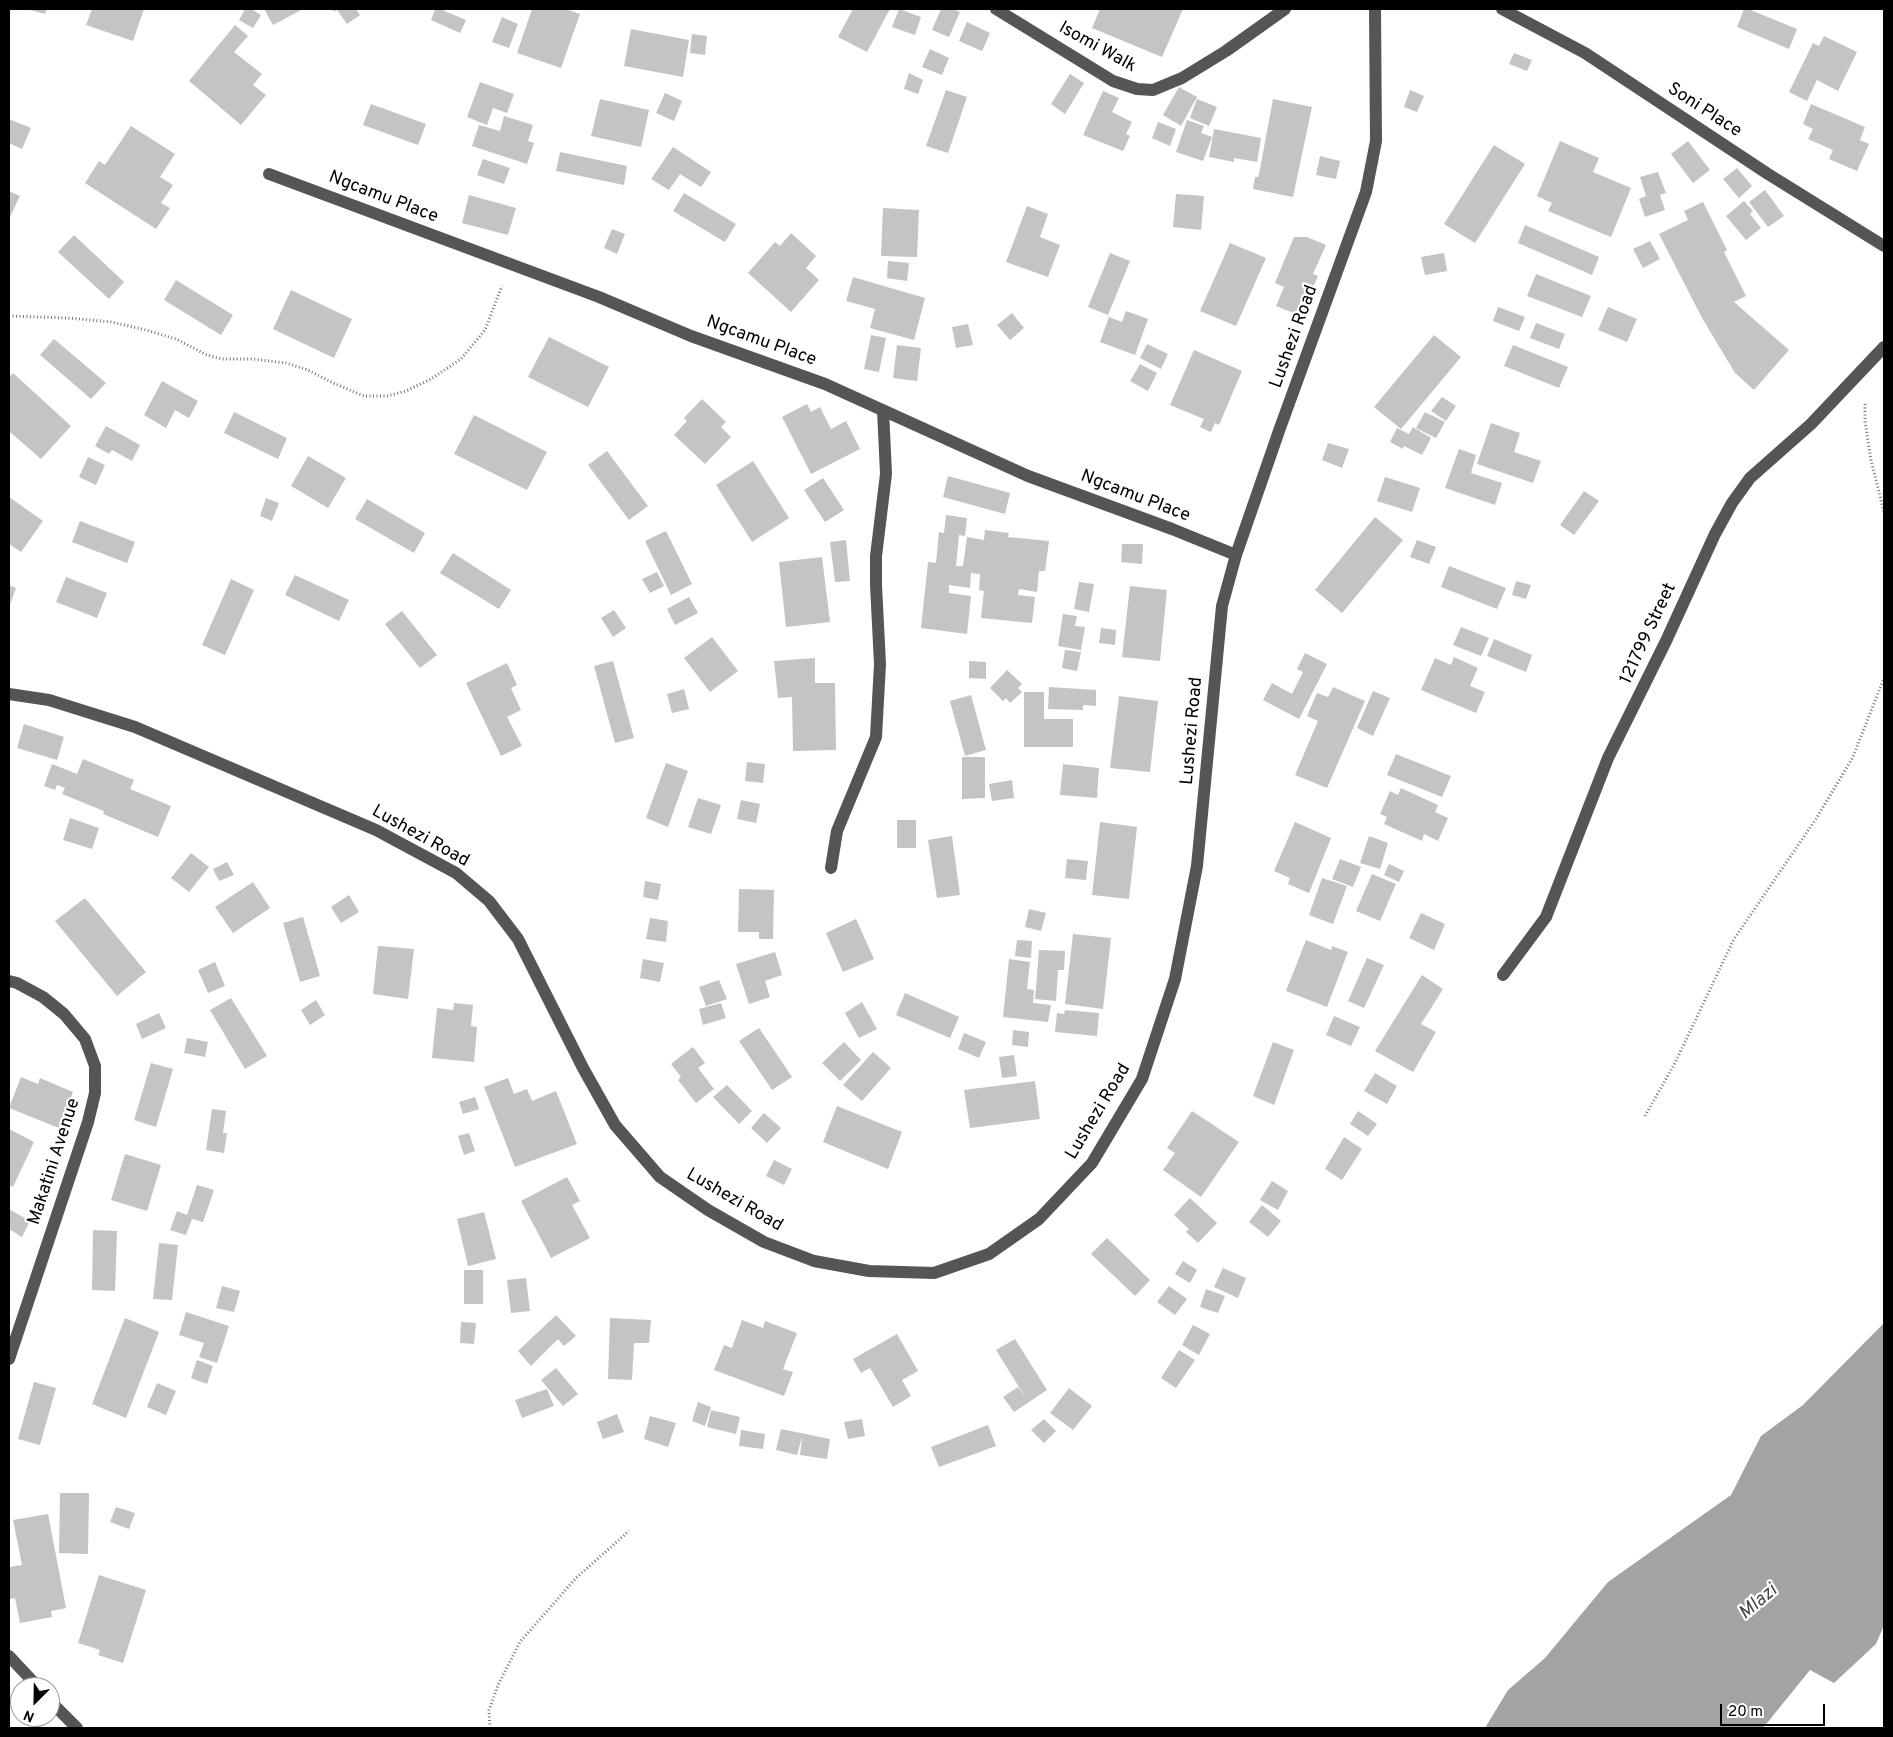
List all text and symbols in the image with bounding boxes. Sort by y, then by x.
street label: Isomi Walk [1054,18,1140,78]
street label: Soni Place [1663,79,1745,143]
street label: Ngcamu Place [325,167,441,229]
street label: Lushezi Road [1266,283,1324,391]
street label: Ngcamu Place [703,312,819,372]
street label: Ngcamu Place [1077,466,1193,528]
street label: 121799 Street [1616,580,1682,688]
street label: Lushezi Road [1178,676,1208,786]
street label: Lushezi Road [367,801,473,873]
street label: Lushezi Road [1062,1060,1136,1164]
street label: Makatini Avenue [24,1096,86,1228]
street label: Lushezi Road [682,1165,786,1237]
water label: Mlazi [1735,1580,1783,1626]
north arrow [10,1677,60,1727]
scale bar [1723,1694,1828,1726]
text: 20 m [1728,1703,1763,1722]
text: N [21,1706,37,1725]

